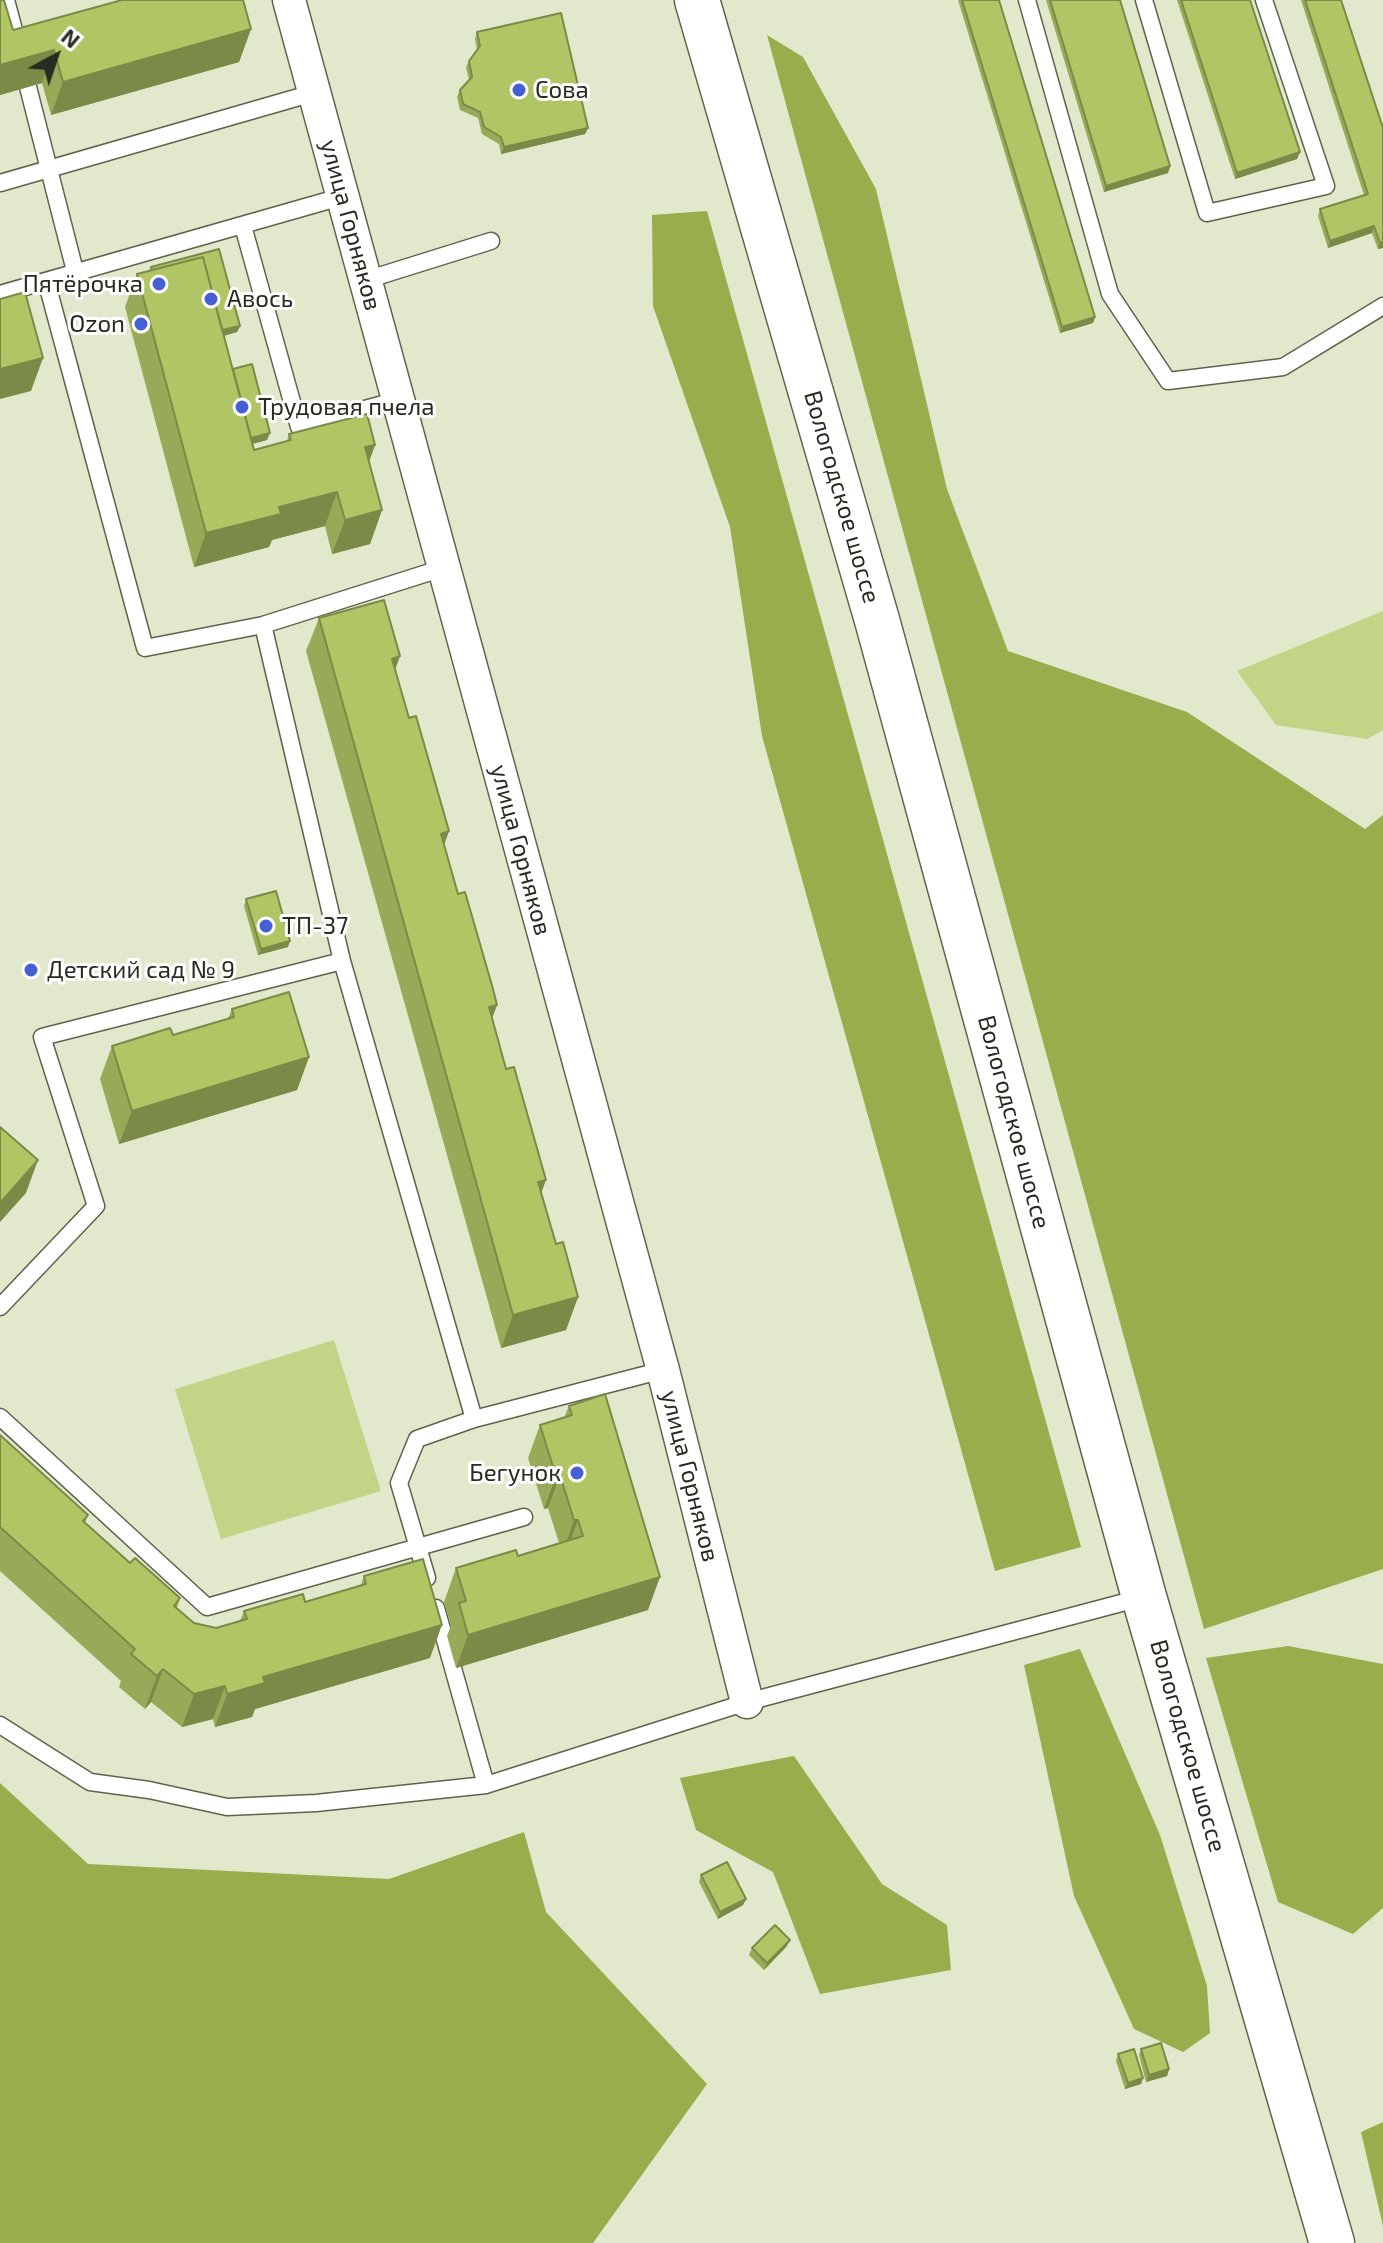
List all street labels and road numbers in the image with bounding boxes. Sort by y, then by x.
street label: улица Горняков [314,137,388,313]
street label: Вологодское шоссе [798,387,886,607]
street label: улица Горняков [484,762,558,938]
street label: Вологодское шоссе [972,1012,1056,1232]
street label: улица Горняков [655,1387,725,1565]
street label: Вологодское шоссе [1144,1636,1232,1856]

